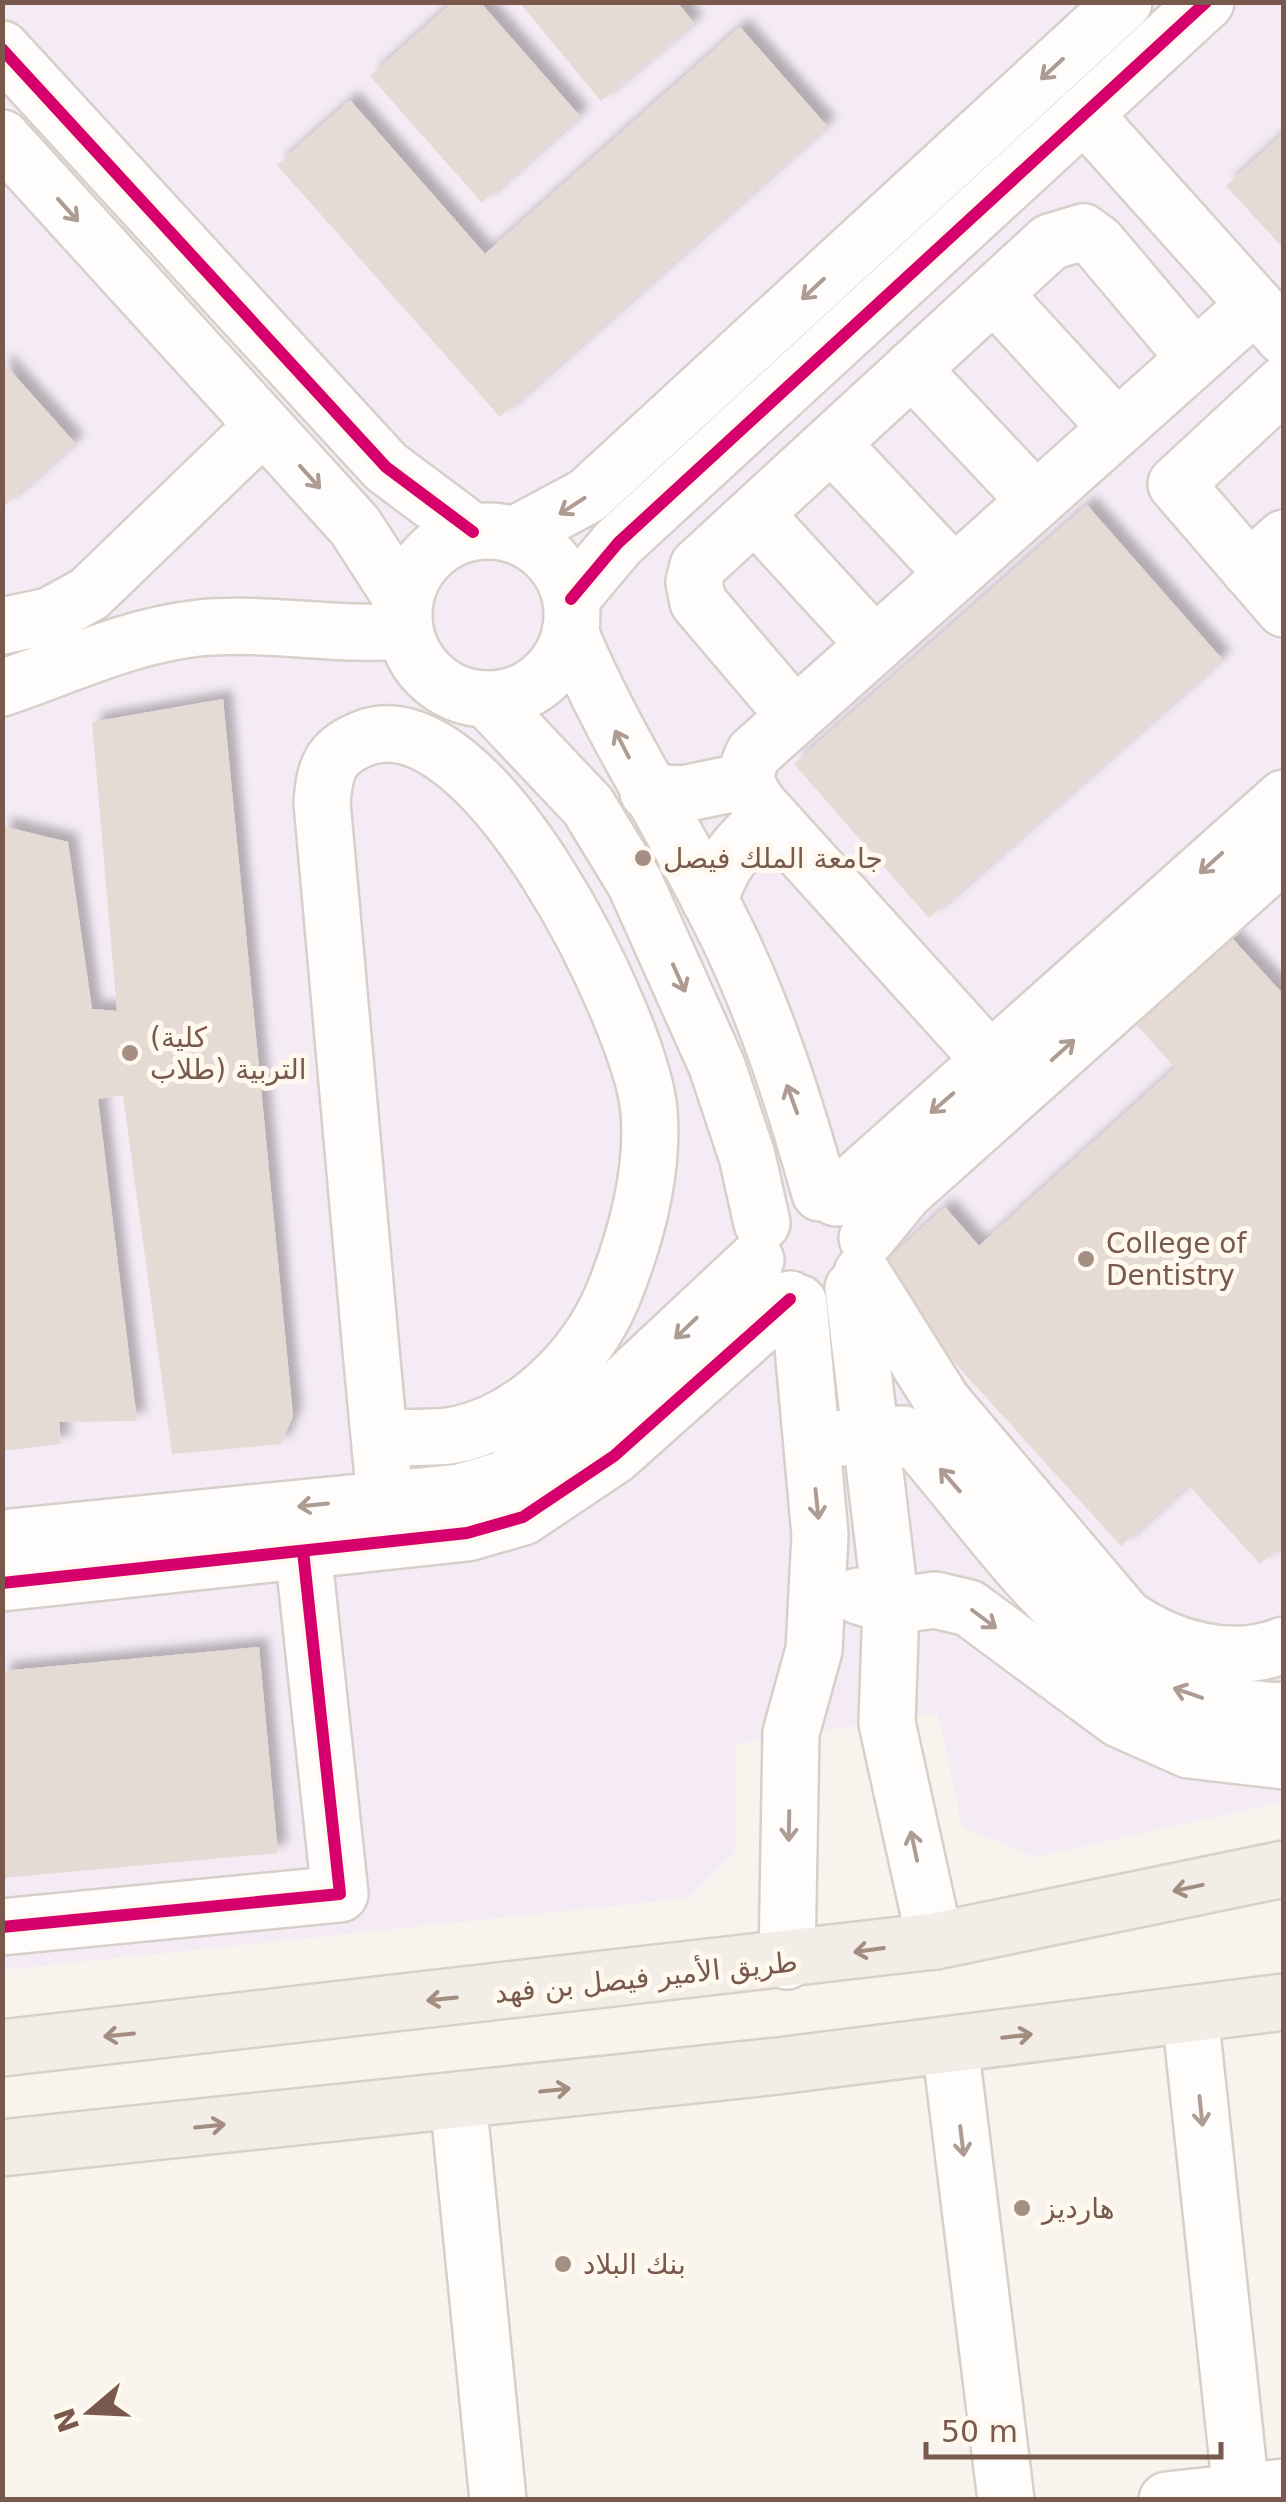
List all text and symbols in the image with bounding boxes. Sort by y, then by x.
one-way arrow [1040,57,1065,80]
one-way arrow [56,197,79,222]
one-way arrow [801,277,826,300]
one-way arrow [298,464,321,489]
one-way arrow [558,496,586,517]
one-way arrow [612,729,631,759]
place label: جامعة الملك فيصل [663,842,883,875]
marker: جامعة الملك فيصل [632,847,654,869]
one-way arrow [1199,852,1224,875]
one-way arrow [671,962,689,993]
place label: (كلية التربية (طلاب [150,1021,307,1086]
one-way arrow [1050,1039,1075,1062]
marker: (كلية التربية (طلاب [119,1042,141,1064]
one-way arrow [782,1085,800,1116]
one-way arrow [930,1091,955,1114]
place label: College of Dentistry [1106,1227,1247,1292]
marker: College of Dentistry [1075,1248,1097,1270]
one-way arrow [675,1316,699,1340]
one-way arrow [940,1467,962,1493]
one-way arrow [808,1488,827,1520]
one-way arrow [298,1496,330,1515]
one-way arrow [970,1608,997,1629]
one-way arrow [1173,1683,1205,1701]
one-way arrow [780,1808,798,1841]
one-way arrow [904,1831,922,1863]
one-way arrow [1173,1880,1205,1899]
one-way arrow [853,1942,886,1960]
street label: طريق الأمير فيصل بن فهد [493,1943,799,2010]
one-way arrow [426,1990,459,2009]
one-way arrow [103,2026,135,2045]
one-way arrow [1000,2026,1032,2045]
one-way arrow [538,2080,570,2099]
one-way arrow [1192,2094,1211,2127]
one-way arrow [194,2116,226,2135]
one-way arrow [953,2125,972,2157]
place label: هارديز [1040,2192,1115,2225]
marker: هارديز [1011,2197,1033,2219]
place label: بنك البلاد [583,2248,686,2281]
marker: بنك البلاد [552,2253,574,2275]
north arrow [40,2362,140,2462]
scale bar [926,2397,1221,2459]
text: N [47,2404,86,2436]
text: 50 m [941,2414,1018,2449]

